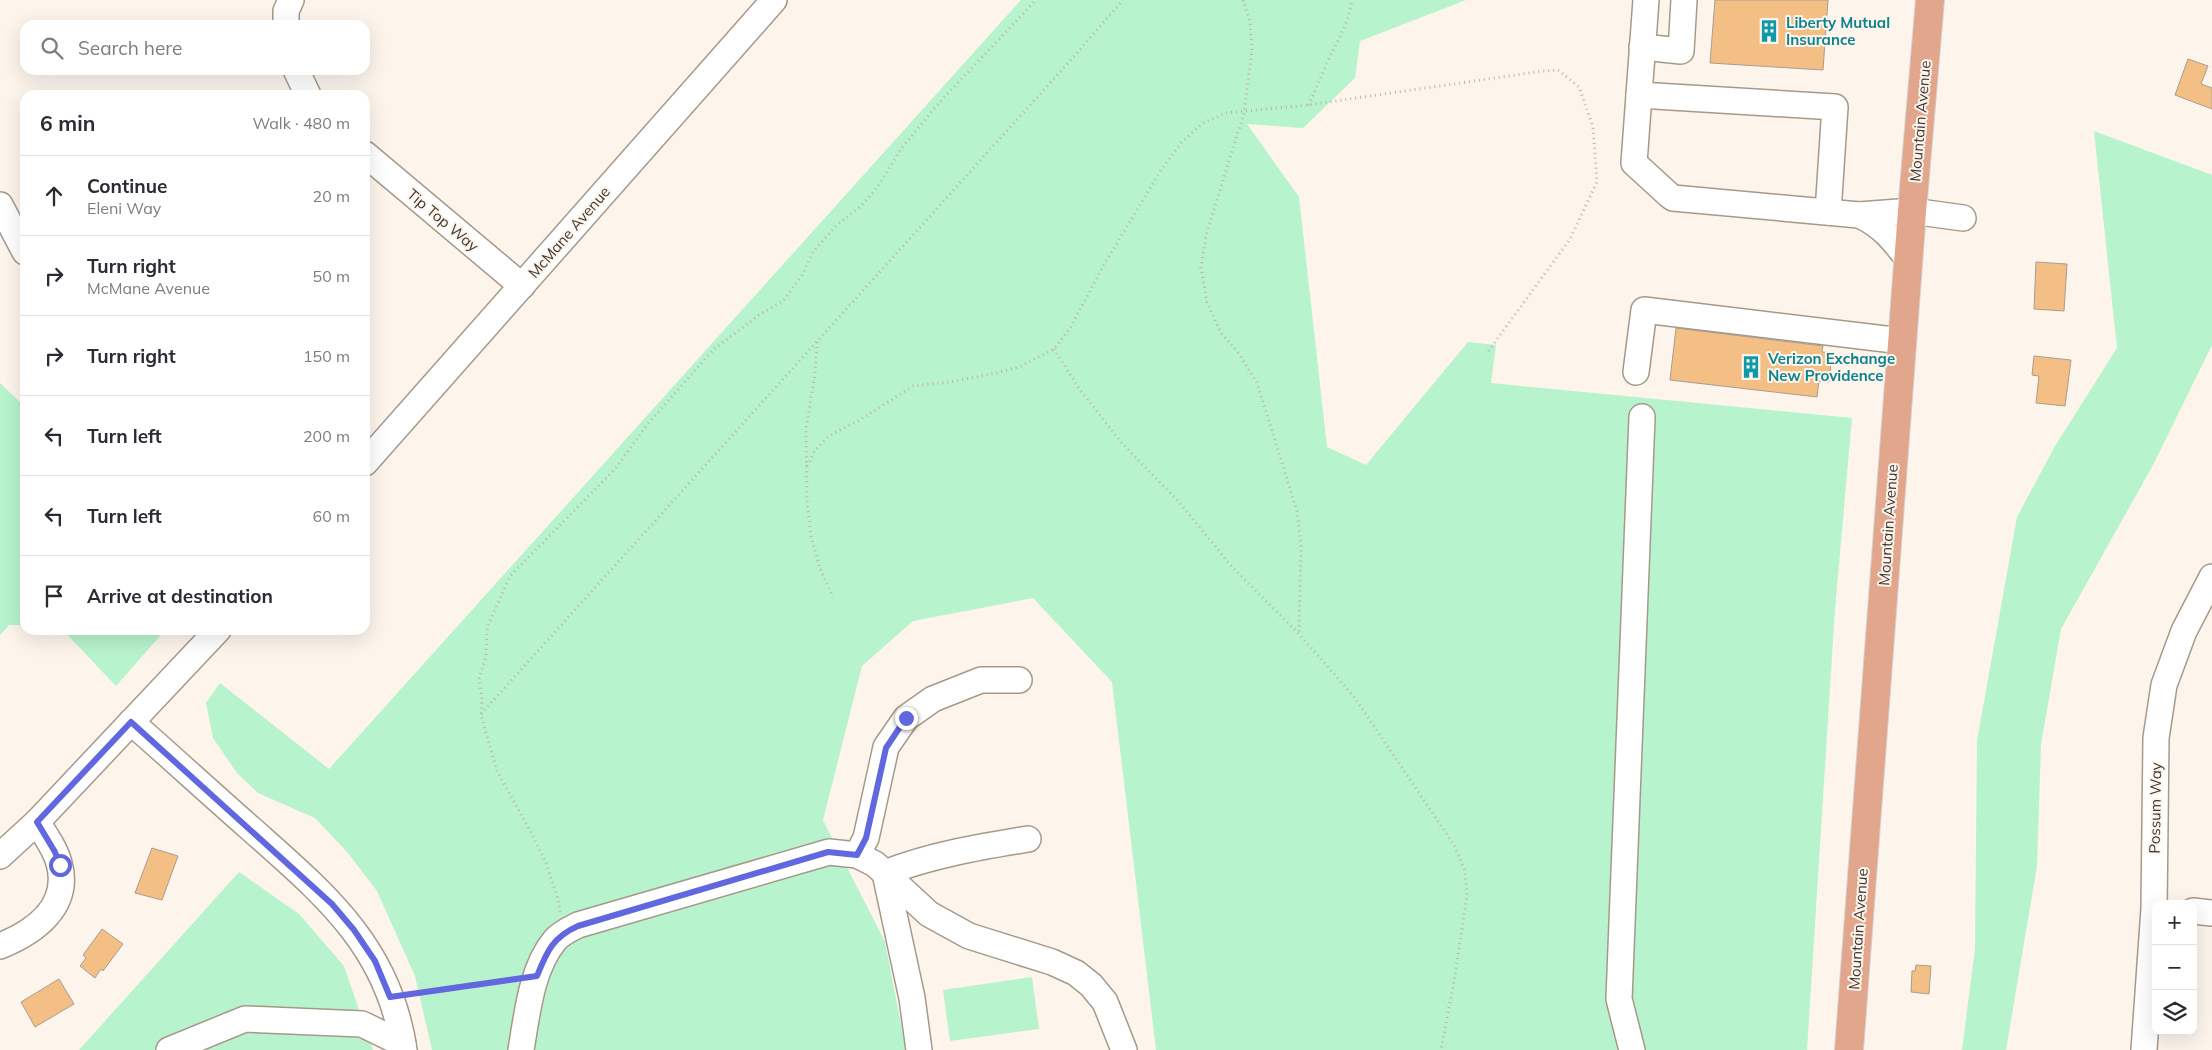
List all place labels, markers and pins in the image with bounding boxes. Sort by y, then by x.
place label: Liberty Mutual Insurance [1786,13,1890,49]
building icon: Liberty Mutual Insurance [1756,18,1782,44]
place label: Verizon Exchange New Providence [1767,349,1895,385]
building icon: Verizon Exchange New Providence [1738,354,1764,380]

